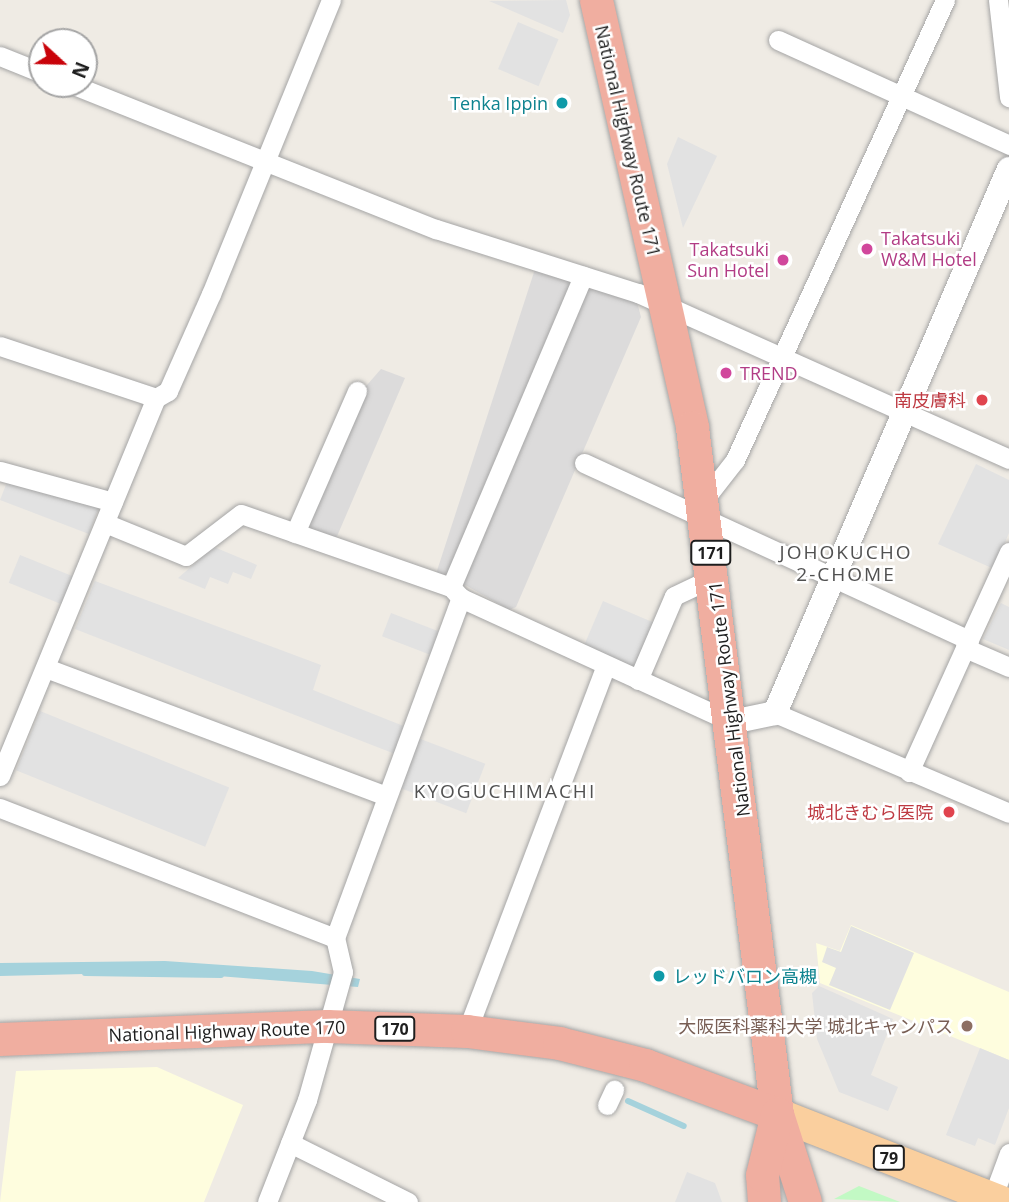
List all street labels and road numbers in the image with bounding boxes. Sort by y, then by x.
street label: National Highway Route 171 [591,23,665,259]
road number: 171 [690,540,732,566]
street label: National Highway Route 171 [704,580,754,818]
street label: National Highway Route 170 [108,1016,346,1046]
road number: 170 [374,1016,416,1042]
road number: 79 [872,1146,906,1170]

